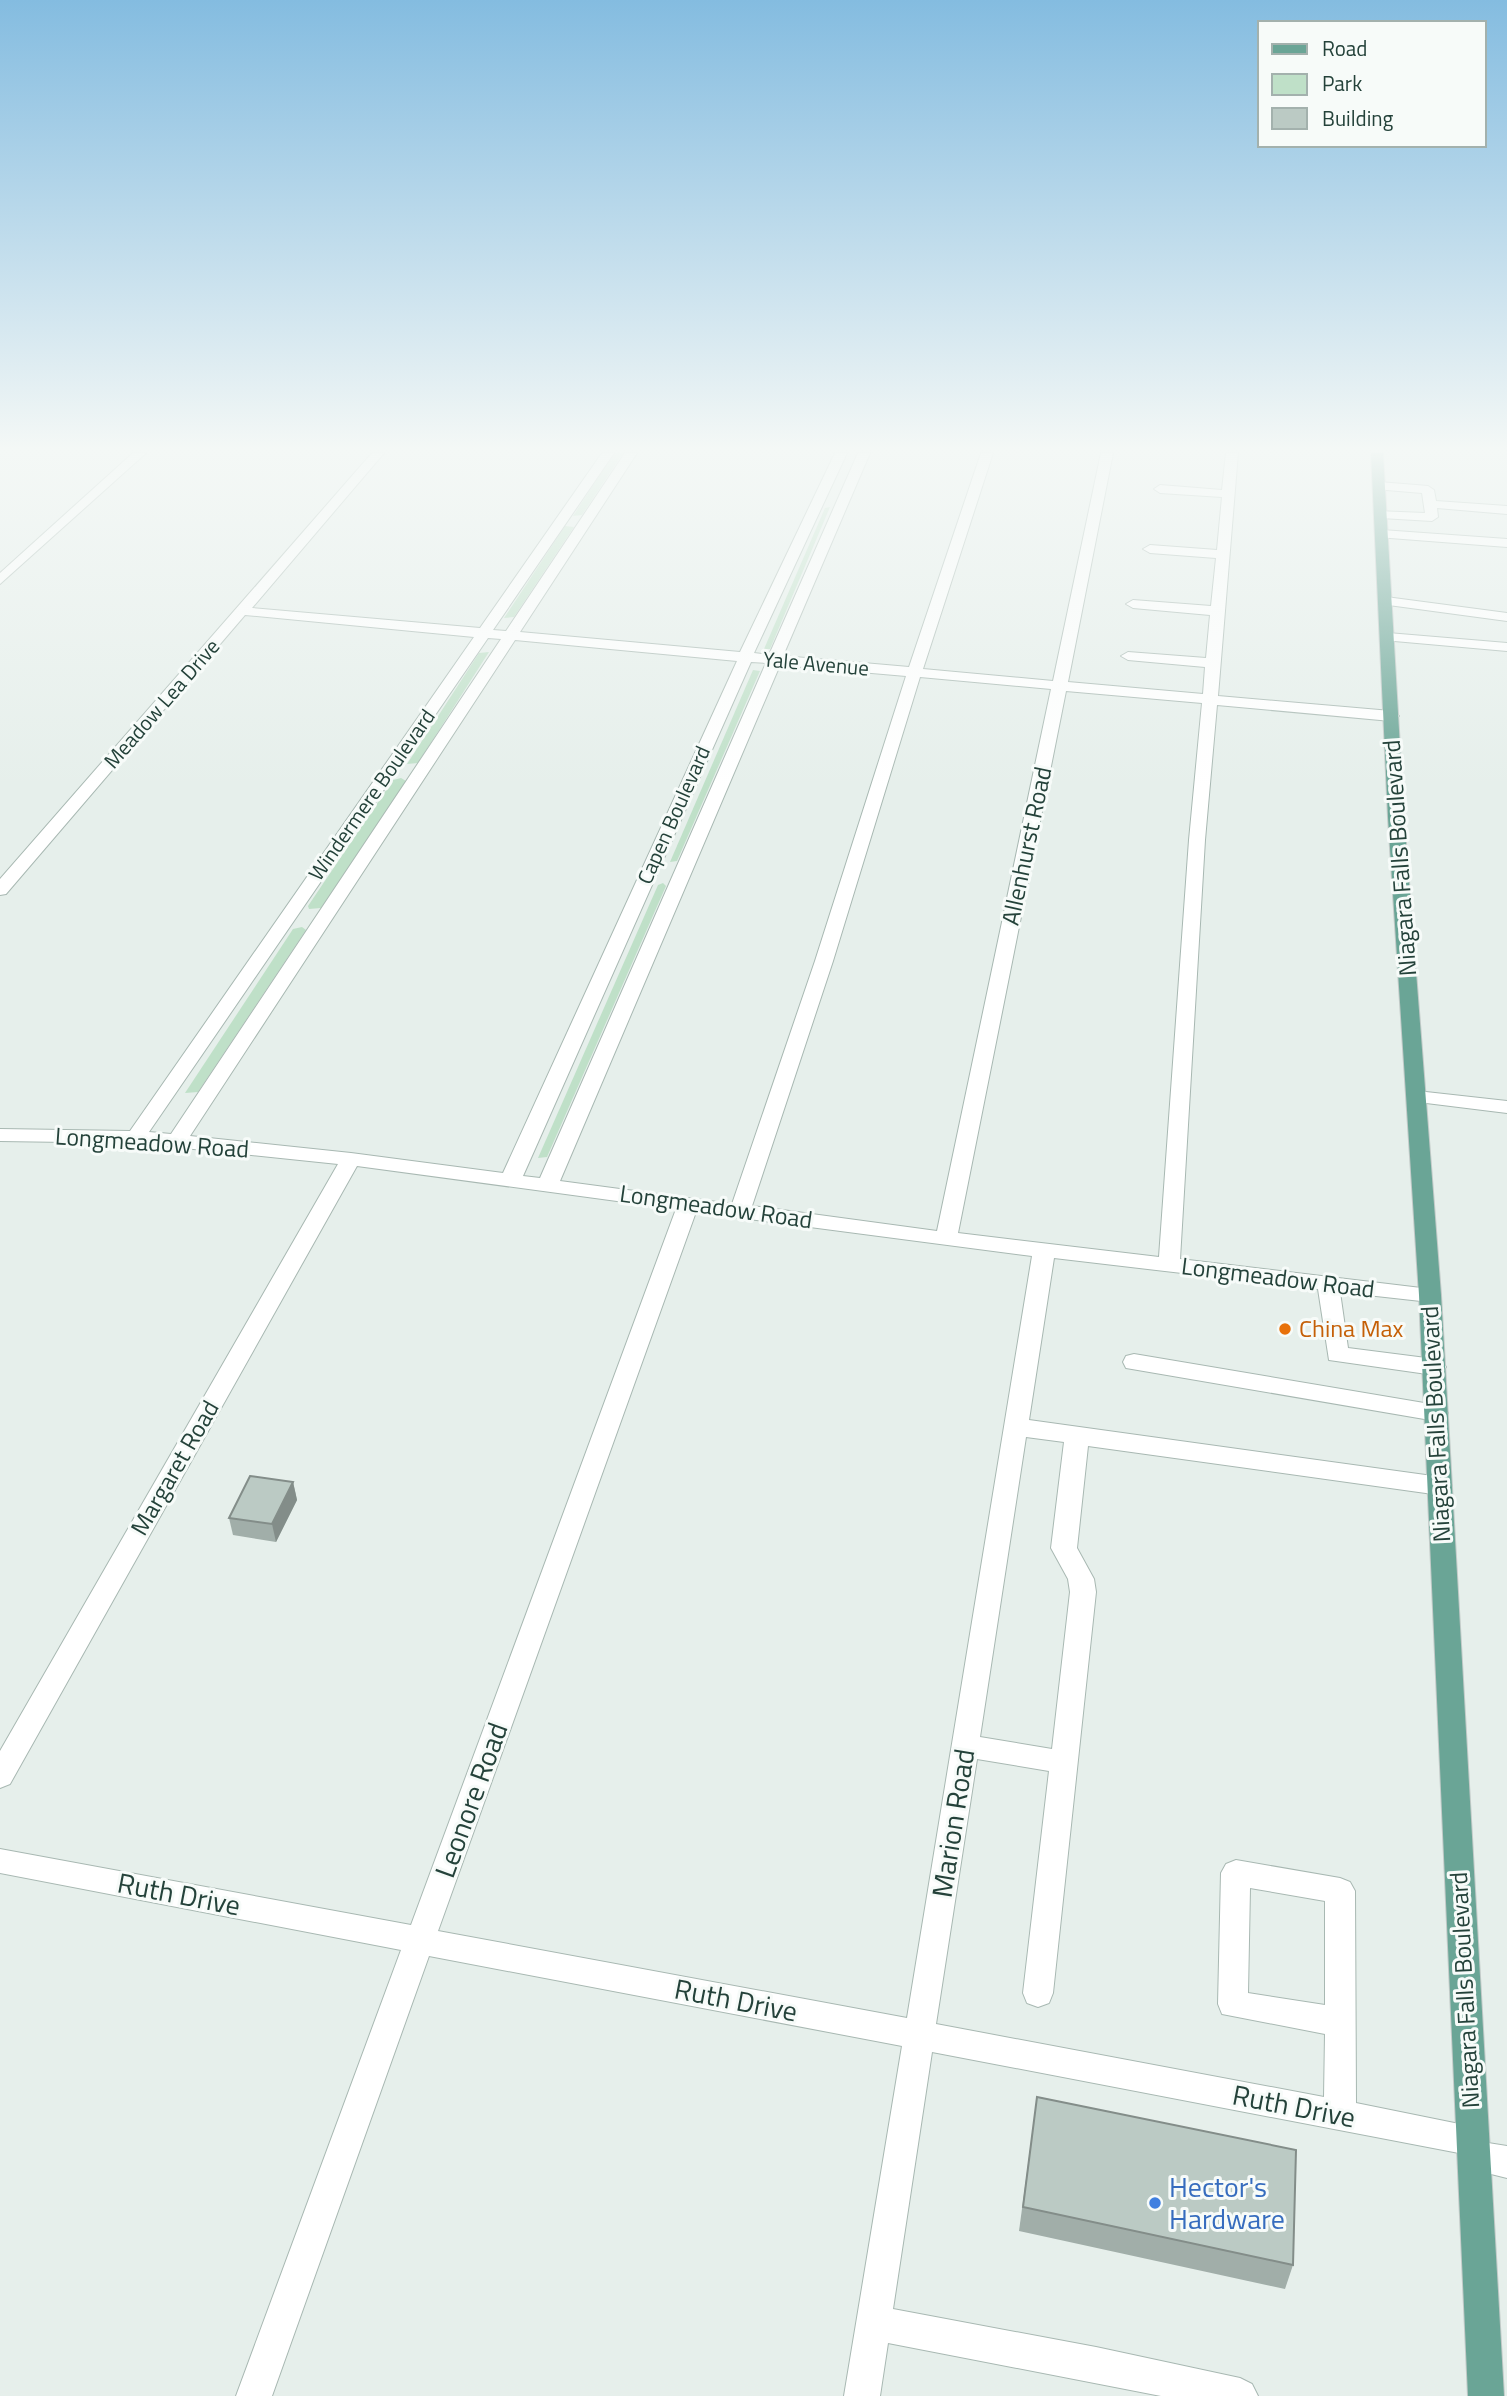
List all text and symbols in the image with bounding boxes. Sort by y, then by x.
legend [1258,21,1486,147]
text: Road [1322,32,1367,64]
text: Park [1322,67,1362,99]
text: Building [1322,102,1394,134]
street label: Meadow Lea Drive [96,631,227,775]
street label: Yale Avenue [762,642,870,684]
street label: Windermere Boulevard [300,702,442,887]
street label: Niagara Falls Boulevard [1373,739,1425,977]
street label: Capen Boulevard [628,740,718,889]
street label: Allenhurst Road [992,763,1060,928]
street label: Longmeadow Road [54,1117,250,1167]
street label: Longmeadow Road [617,1175,815,1237]
street label: Longmeadow Road [1180,1247,1377,1307]
street label: Niagara Falls Boulevard [1411,1305,1459,1543]
place label: China Max [1299,1310,1404,1346]
marker: China Max [1277,1321,1293,1337]
street label: Margaret Road [121,1393,227,1542]
street label: Leonore Road [423,1716,518,1883]
street label: Marion Road [920,1745,985,1900]
street label: Ruth Drive [114,1861,244,1926]
street label: Niagara Falls Boulevard [1440,1871,1488,2109]
street label: Ruth Drive [671,1967,801,2032]
street label: Ruth Drive [1229,2073,1359,2138]
place label: Hector's Hardware [1169,2165,1285,2240]
marker: Hector's Hardware [1147,2195,1163,2211]

